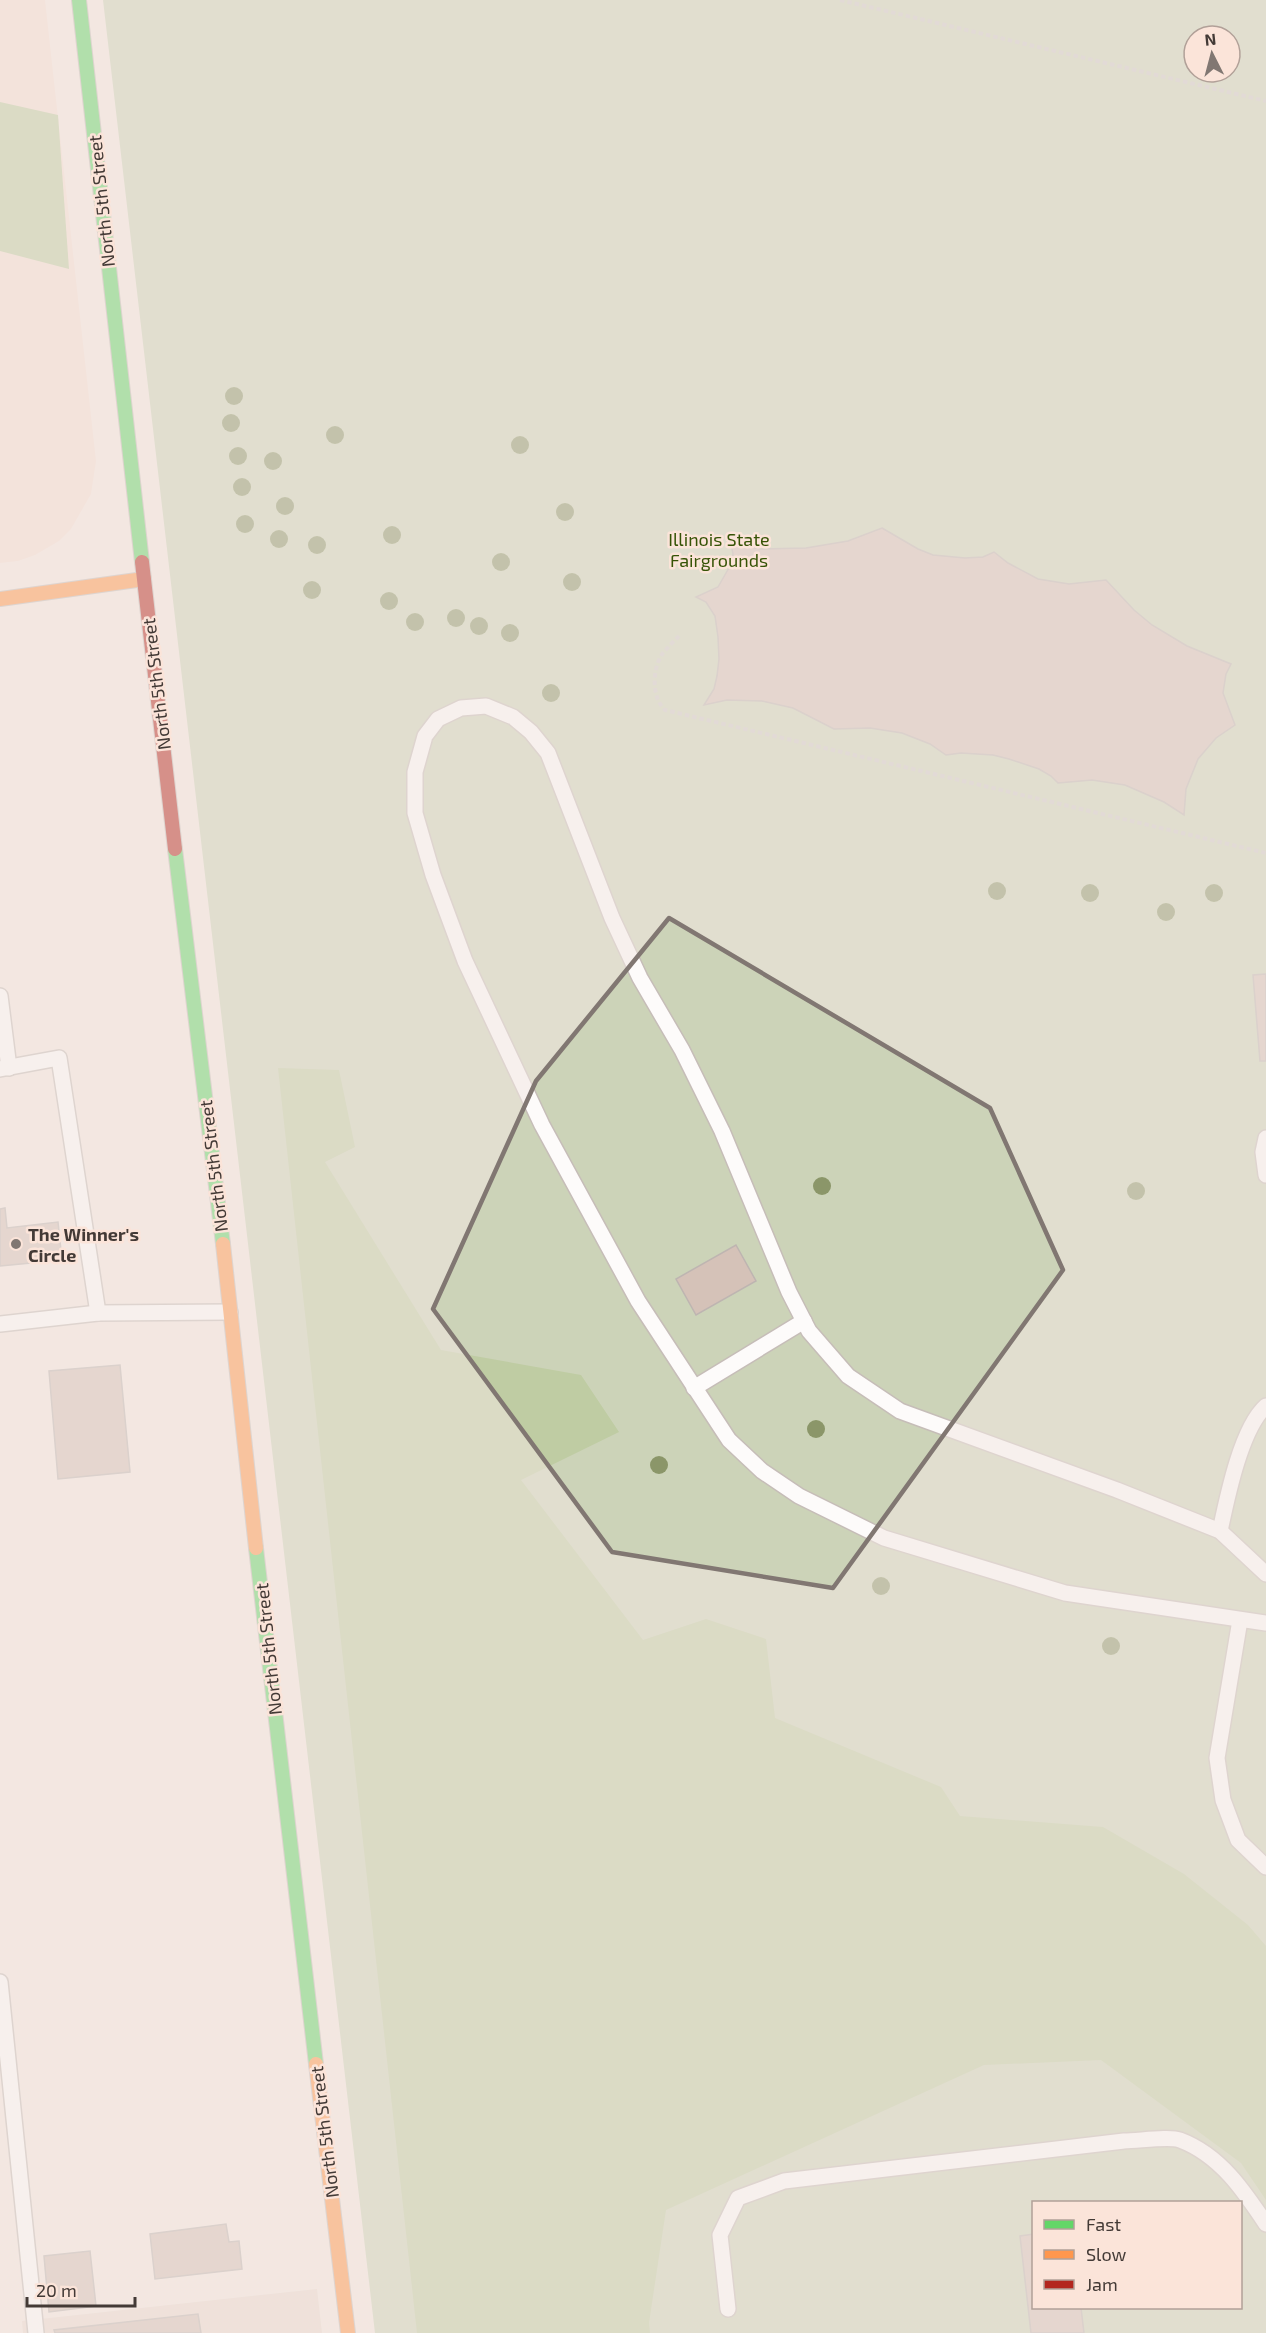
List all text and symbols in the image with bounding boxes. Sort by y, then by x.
north arrow [1182,24,1242,84]
text: N [1204,29,1217,49]
street label: North 5th Street [83,134,119,268]
park label: Illinois State Fairgrounds [668,528,770,571]
street label: North 5th Street [137,617,175,751]
street label: North 5th Street [194,1099,232,1233]
place label: The Winner's Circle [28,1223,139,1266]
marker: The Winner's Circle [9,1237,23,1251]
street label: North 5th Street [250,1582,286,1716]
street label: North 5th Street [305,2065,343,2199]
legend [1032,2201,1242,2309]
text: Fast [1086,2213,1121,2235]
text: Slow [1086,2243,1127,2265]
scale bar [27,2270,135,2308]
text: Jam [1086,2273,1118,2295]
text: 20 m [36,2279,77,2301]

